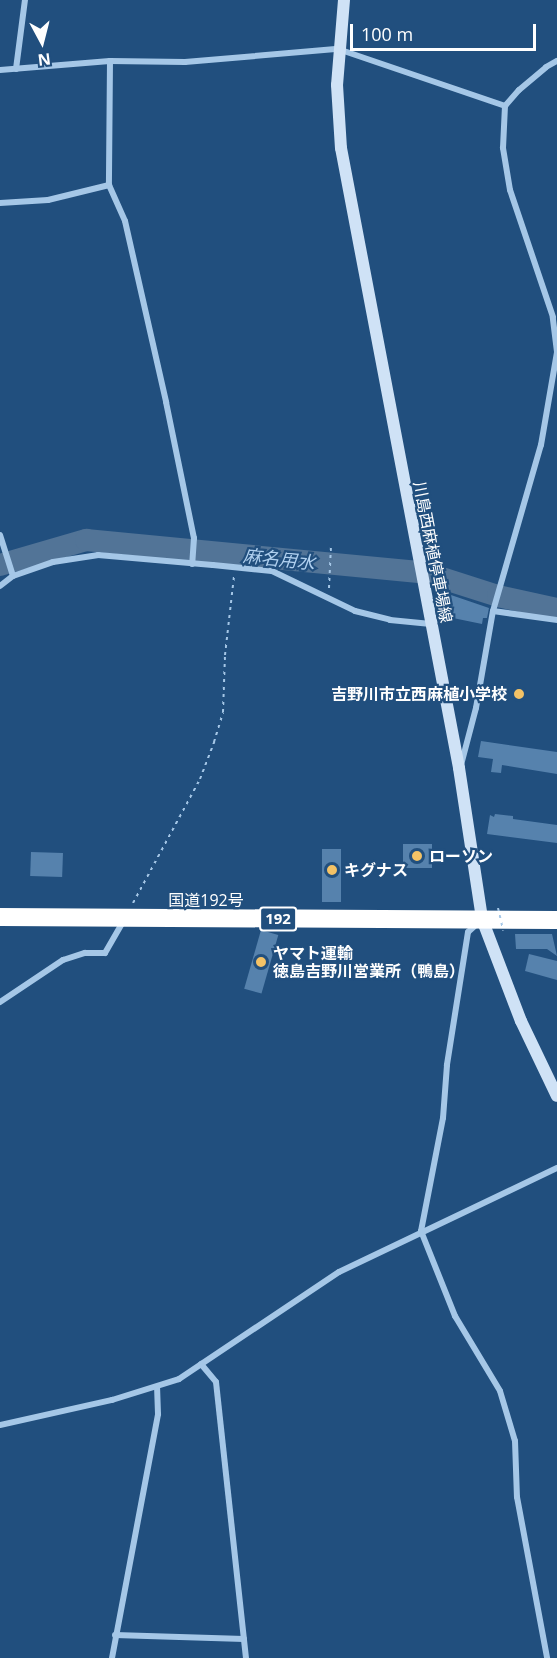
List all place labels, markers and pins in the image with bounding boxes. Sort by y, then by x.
place label: 吉野川市立西麻植小学校 [331,684,507,704]
marker: 吉野川市立西麻植小学校 [512,687,526,701]
place label: ローソン [429,846,493,866]
marker: ローソン [410,849,424,863]
place label: キグナス [344,860,408,880]
marker: キグナス [325,863,339,877]
place label: ヤマト運輸 徳島吉野川営業所（鴨島） [273,943,465,981]
marker: ヤマト運輸 徳島吉野川営業所（鴨島） [254,955,268,969]

